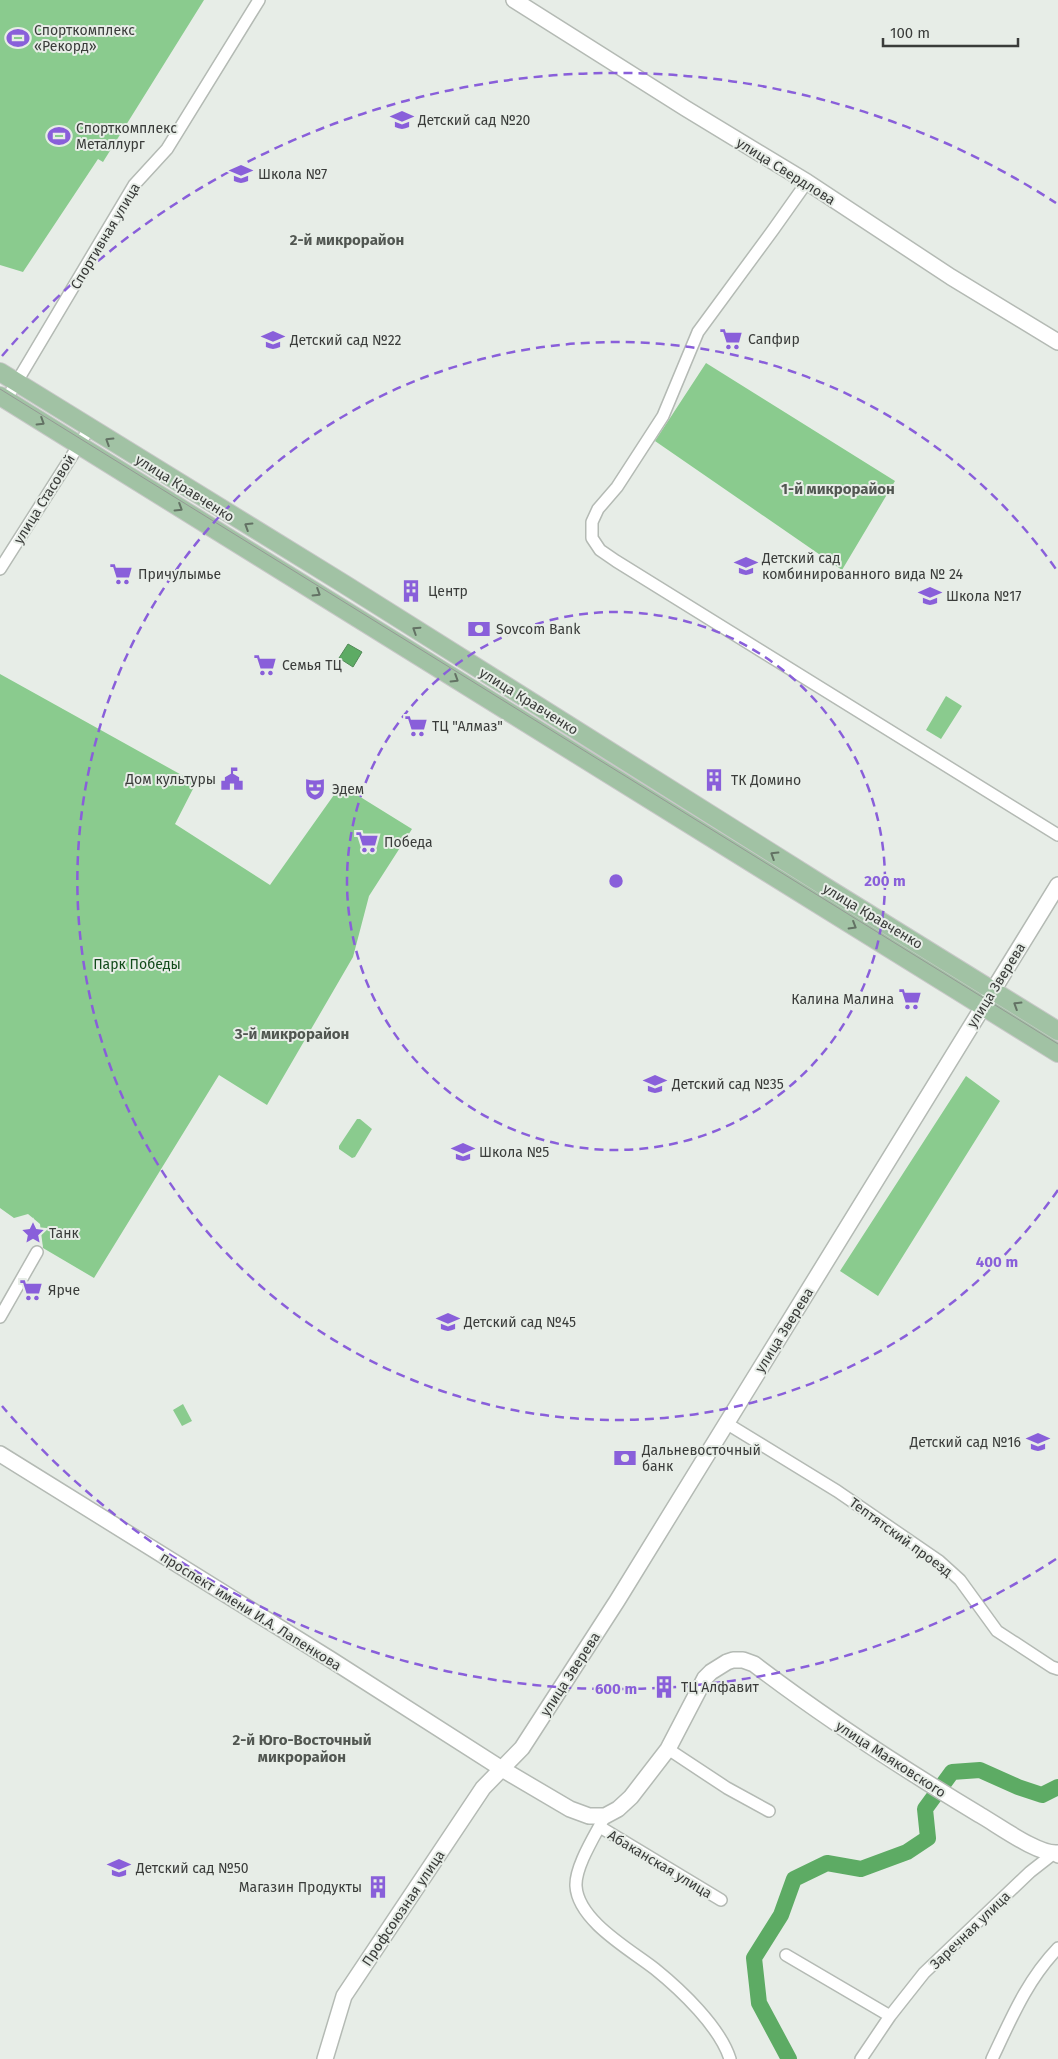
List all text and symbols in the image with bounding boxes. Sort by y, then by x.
scale bar [883,15,1018,47]
place label: Спорткомплекс «Рекорд» [34,22,135,55]
text: 100 m [890,24,930,42]
sports icon: Спорткомплекс «Рекорд» [5,25,31,51]
school or university icon: Детский сад №20 [389,107,415,133]
place label: Детский сад №20 [417,112,531,129]
place label: Спорткомплекс Металлург [76,120,177,153]
sports icon: Спорткомплекс Металлург [46,123,72,149]
street label: улица Свердлова [733,134,838,209]
school or university icon: Школа №7 [228,161,254,187]
place label: Школа №7 [258,166,327,183]
street label: Спортивная улица [67,180,144,292]
district label: 2-й микрорайон [290,231,404,249]
supermarket icon: Сапфир [718,326,744,352]
school or university icon: Детский сад №22 [260,327,286,353]
place label: Сапфир [748,331,800,348]
place label: Детский сад №22 [289,332,402,349]
one-way arrow [36,416,45,425]
one-way arrow [106,438,115,448]
street label: улица Стасовой [10,451,79,547]
street label: улица Кравченко [132,451,237,526]
district label: 1-й микрорайон [781,480,895,498]
one-way arrow [174,501,183,511]
one-way arrow [244,523,253,533]
place label: Детский сад комбинированного вида № 24 [761,550,964,583]
school or university icon: Детский сад комбинированного вида № 24 [733,553,759,579]
supermarket icon: Причулымье [108,561,134,587]
place label: Причулымье [138,566,221,583]
building icon: Центр [398,578,424,604]
place label: Центр [428,583,468,600]
school or university icon: Школа №17 [917,583,943,609]
one-way arrow [312,587,321,597]
place label: Школа №17 [946,588,1022,605]
bank icon: Sovcom Bank [466,616,492,642]
place label: Sovcom Bank [496,621,581,638]
one-way arrow [412,627,421,636]
supermarket icon: Семья ТЦ [252,652,278,678]
place label: Семья ТЦ [282,657,342,674]
street label: улица Кравченко [476,664,581,739]
one-way arrow [450,673,459,683]
supermarket icon: ТЦ "Алмаз" [403,713,429,739]
place label: ТЦ "Алмаз" [432,718,503,735]
public building icon: Дом культуры [219,766,245,792]
building icon: ТК Домино [701,767,727,793]
place label: Дом культуры [125,771,216,788]
place label: ТК Домино [731,772,801,789]
theatre icon: Эдем [302,776,328,802]
place label: Эдем [332,781,364,798]
supermarket icon: Победа [354,829,380,855]
place label: Победа [384,834,433,851]
one-way arrow [771,852,780,861]
centre of rings [607,872,625,890]
text: 200 m [864,872,906,890]
street label: улица Кравченко [820,880,926,953]
one-way arrow [848,920,857,930]
street label: улица Зверева [964,940,1029,1031]
park label: Парк Победы [93,956,181,973]
supermarket icon: Калина Малина [897,986,923,1012]
place label: Калина Малина [791,991,894,1008]
one-way arrow [1013,1001,1022,1011]
district label: 3-й микрорайон [234,1025,349,1043]
school or university icon: Детский сад №35 [642,1071,668,1097]
place label: Детский сад №35 [671,1076,784,1093]
school or university icon: Школа №5 [450,1139,476,1165]
place label: Школа №5 [479,1144,549,1161]
place icon: Танк [20,1220,46,1246]
place label: Танк [49,1225,79,1242]
text: 400 m [976,1253,1018,1271]
supermarket icon: Ярче [18,1277,44,1303]
place label: Ярче [48,1282,80,1299]
street label: улица Зверева [752,1285,817,1376]
school or university icon: Детский сад №45 [435,1309,461,1335]
place label: Детский сад №45 [463,1314,576,1331]
school or university icon: Детский сад №16 [1025,1429,1051,1455]
place label: Детский сад №16 [909,1434,1021,1451]
place label: Дальневосточный банк [641,1442,761,1475]
bank icon: Дальневосточный банк [612,1445,638,1471]
street label: Тептятский проезд [846,1494,956,1581]
street label: проспект имени И.А. Лапенкова [157,1548,344,1674]
street label: улица Зверева [537,1629,604,1719]
building icon: ТЦ Алфавит [651,1674,677,1700]
place label: ТЦ Алфавит [681,1679,760,1696]
text: 600 m [595,1680,637,1698]
street label: улица Маяковского [832,1717,949,1801]
district label: 2-й Юго-Восточный микрорайон [232,1731,372,1766]
street label: Абаканская улица [605,1827,715,1902]
street label: Профсоюзная улица [358,1847,448,1969]
school or university icon: Детский сад №50 [106,1855,132,1881]
place label: Детский сад №50 [135,1860,249,1877]
building icon: Магазин Продукты [365,1874,391,1900]
place label: Магазин Продукты [239,1879,362,1896]
street label: Заречная улица [927,1888,1014,1973]

